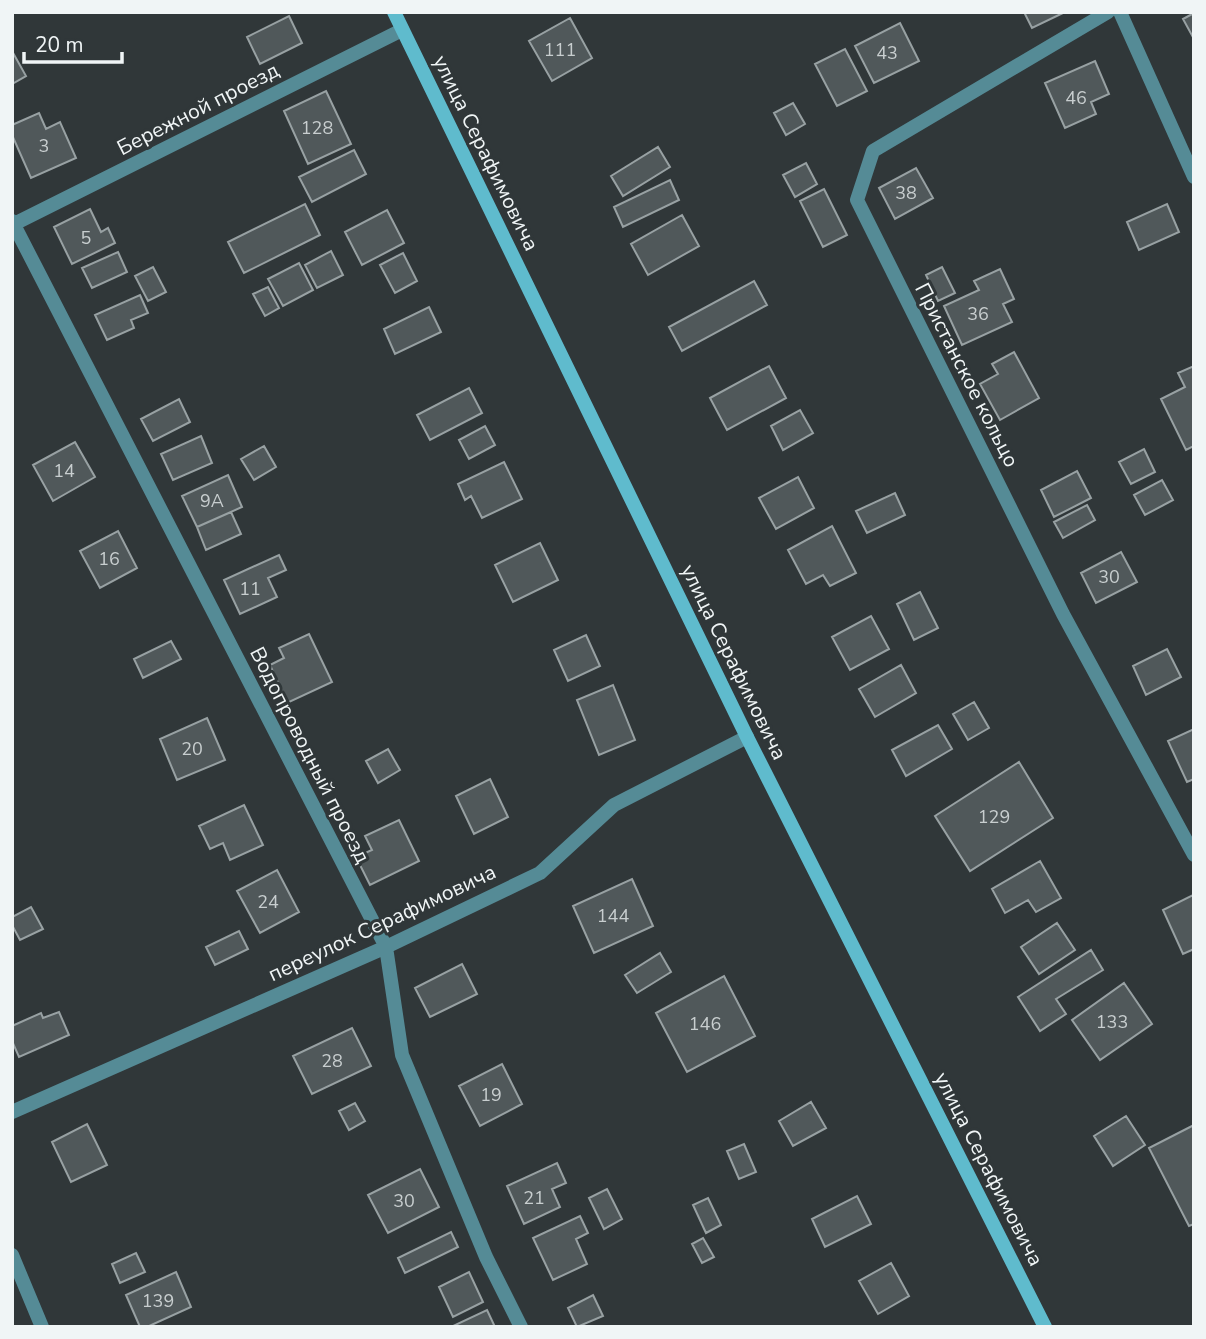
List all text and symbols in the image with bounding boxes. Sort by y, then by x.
scale bar [24,21,122,65]
text: 20 m [35,31,84,59]
house number: 111 [544,38,576,62]
house number: 43 [876,41,898,65]
street label: улица Серафимовича [426,51,546,255]
street label: Бережной проезд [112,56,284,162]
house number: 46 [1065,86,1087,110]
house number: 128 [301,116,333,140]
house number: 3 [39,134,49,158]
house number: 38 [895,181,917,205]
house number: 5 [81,226,91,250]
street label: Пристанское кольцо [908,278,1026,472]
house number: 36 [967,302,989,326]
house number: 14 [53,459,75,483]
house number: 9А [200,489,224,513]
house number: 16 [98,547,120,571]
street label: улица Серафимовича [674,560,794,764]
house number: 30 [1098,565,1120,589]
house number: 11 [239,577,261,601]
street label: Водопроводный проезд [243,642,377,868]
house number: 20 [181,737,203,761]
house number: 129 [978,805,1010,829]
street label: переулок Серафимовича [263,858,501,988]
house number: 24 [257,890,279,914]
house number: 144 [597,904,629,928]
house number: 133 [1096,1010,1128,1034]
house number: 146 [689,1012,721,1036]
house number: 28 [321,1049,343,1073]
street label: улица Серафимовича [928,1067,1050,1271]
house number: 19 [480,1083,502,1107]
house number: 21 [523,1186,545,1210]
house number: 30 [393,1189,415,1213]
house number: 139 [142,1289,174,1313]

